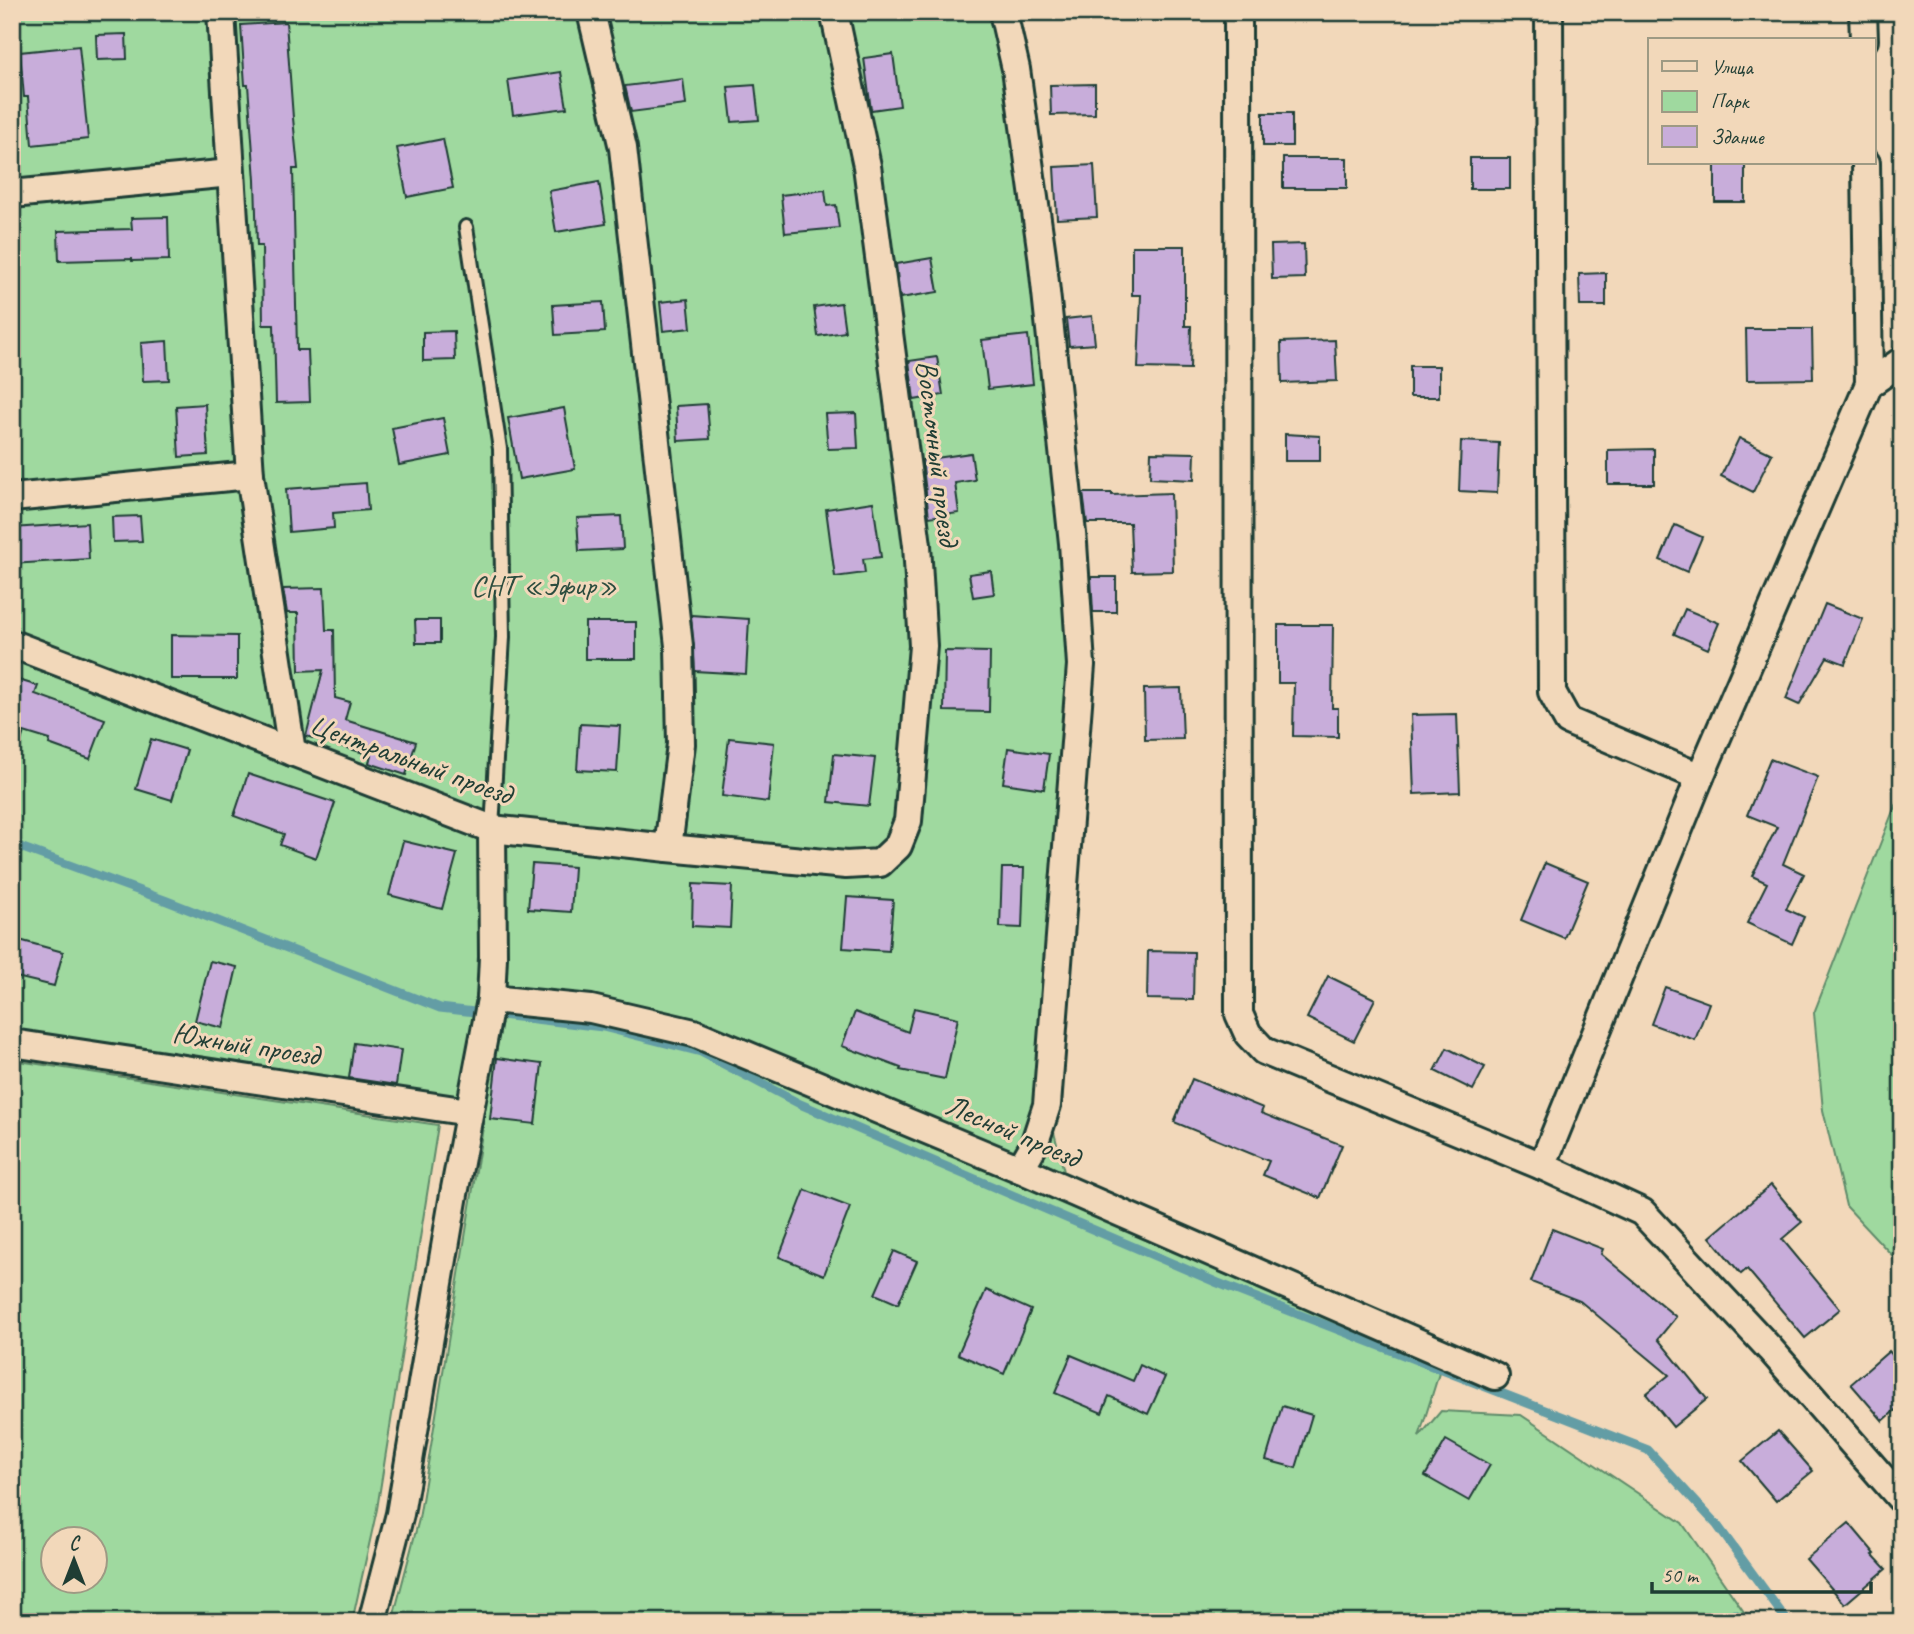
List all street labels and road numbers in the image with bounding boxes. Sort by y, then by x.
street label: Восточный проезд [908,358,968,550]
street label: Центральный проезд [305,705,520,814]
street label: Южный проезд [170,1014,324,1075]
street label: Лесной проезд [940,1086,1088,1177]

